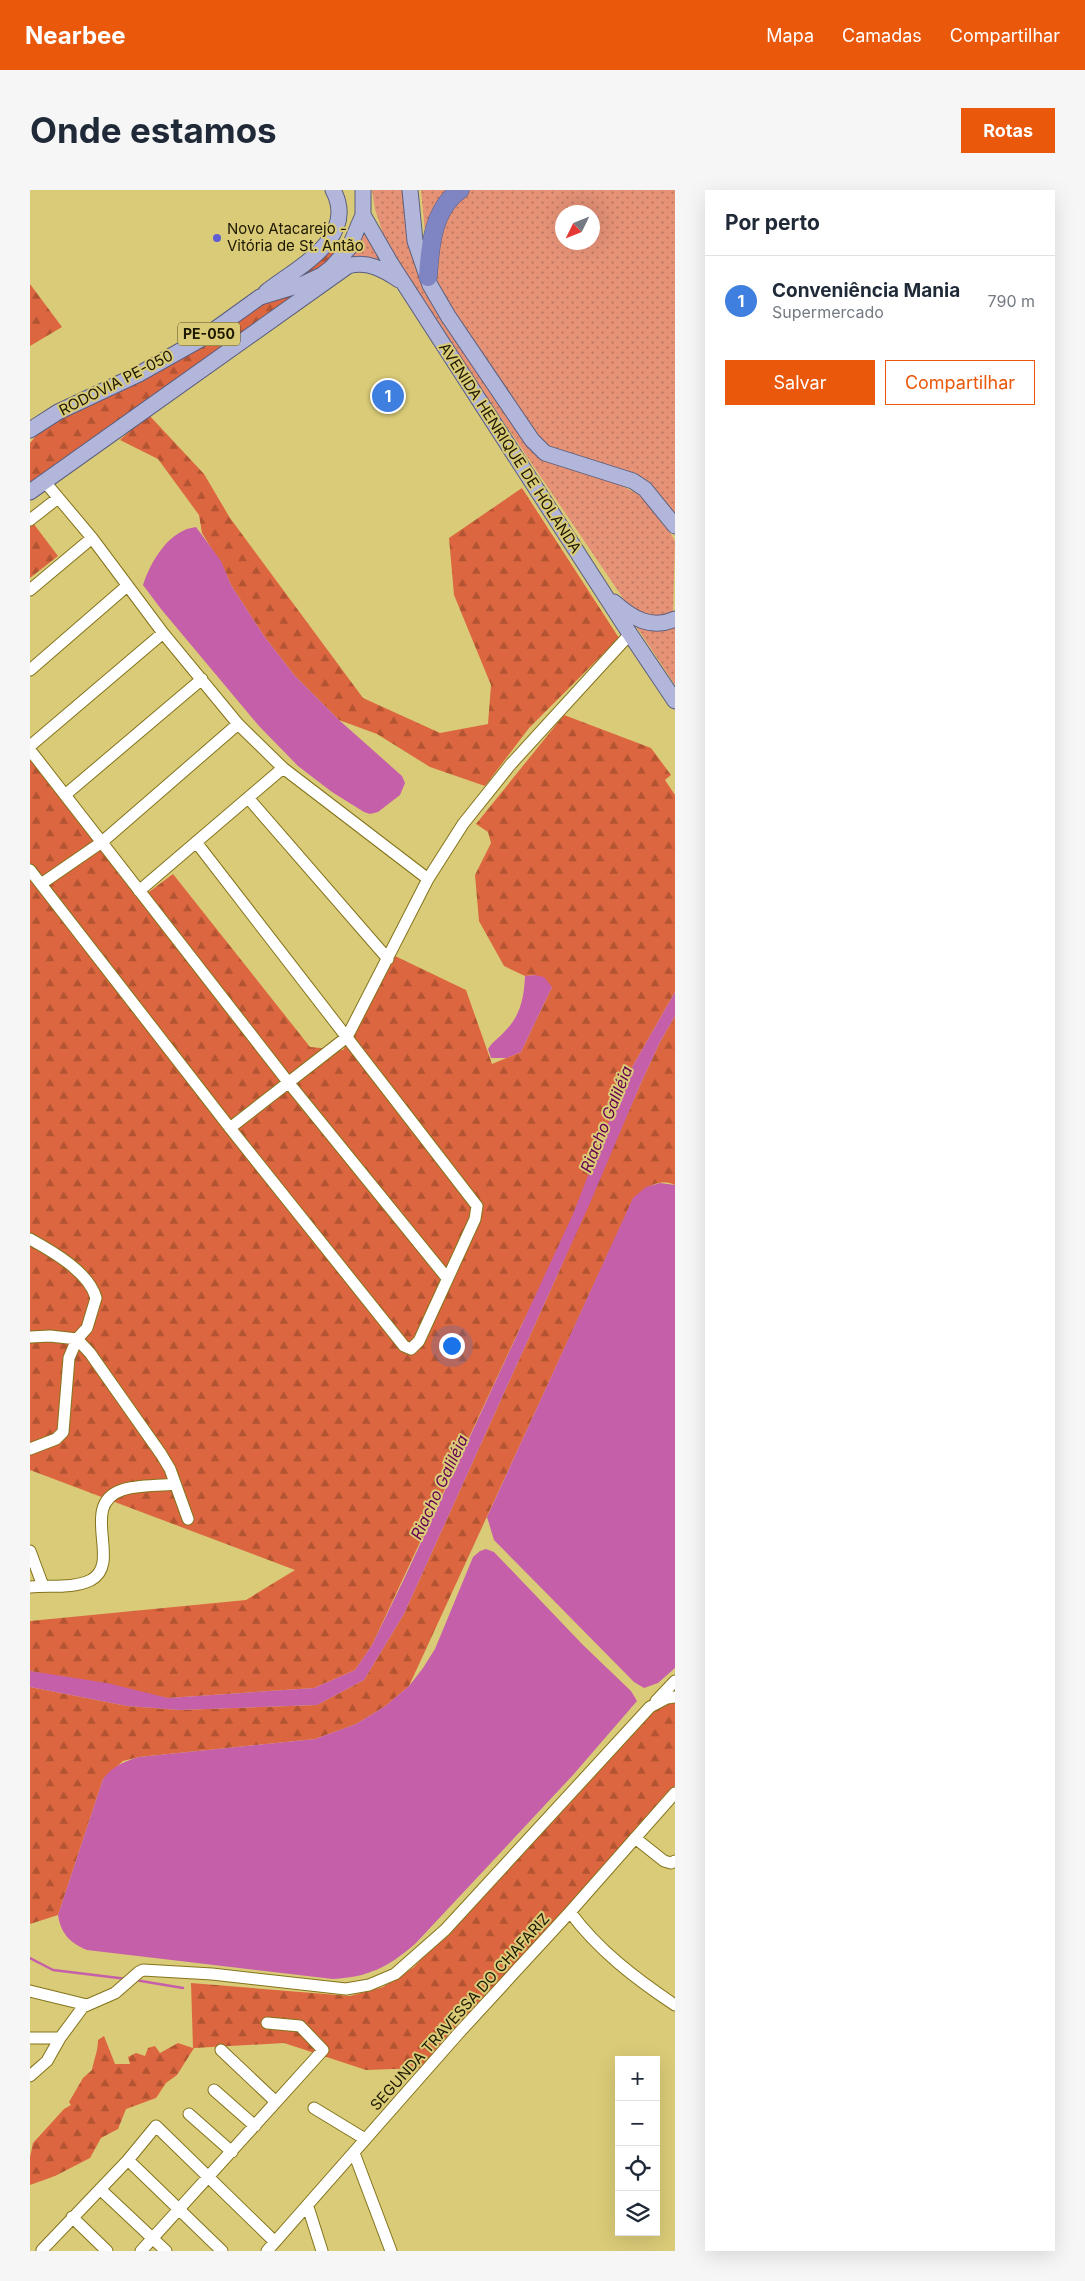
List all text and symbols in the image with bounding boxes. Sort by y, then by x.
text: Nearbee [25,21,126,50]
text: Mapa [766,25,814,46]
text: Camadas [842,25,922,46]
text: Compartilhar [950,25,1060,46]
button: Rotas [961,108,1055,153]
text: Onde estamos [30,109,277,151]
north arrow [555,205,600,250]
text: Por perto [725,210,820,235]
place label: Novo Atacarejo - Vitória de St. Antão [227,219,364,255]
marker: Novo Atacarejo - Vitória de St. Antão [211,232,223,244]
text: Conveniência Mania [772,279,960,302]
text: 1 [738,291,744,311]
text: 790 m [988,291,1035,311]
text: Supermercado [772,302,884,322]
road number: PE-050 [178,322,240,346]
street label: AVENIDA HENRIQUE DE HOLANDA [435,339,586,557]
street label: RODOVIA PE-050 [56,346,176,419]
button: Salvar [725,360,875,405]
button: Compartilhar [885,360,1035,405]
pin: 1 [372,377,404,415]
water label: Riacho Galiléia [576,1063,637,1175]
your location [439,1333,465,1359]
water label: Riacho Galiléia [406,1431,472,1542]
street label: SEGUNDA TRAVESSA DO CHAFARIZ [366,1909,553,2114]
map controls [615,2056,660,2236]
button: + [615,2056,660,2101]
button: − [615,2101,660,2146]
button: locate [615,2146,660,2191]
button: layers [615,2191,660,2236]

